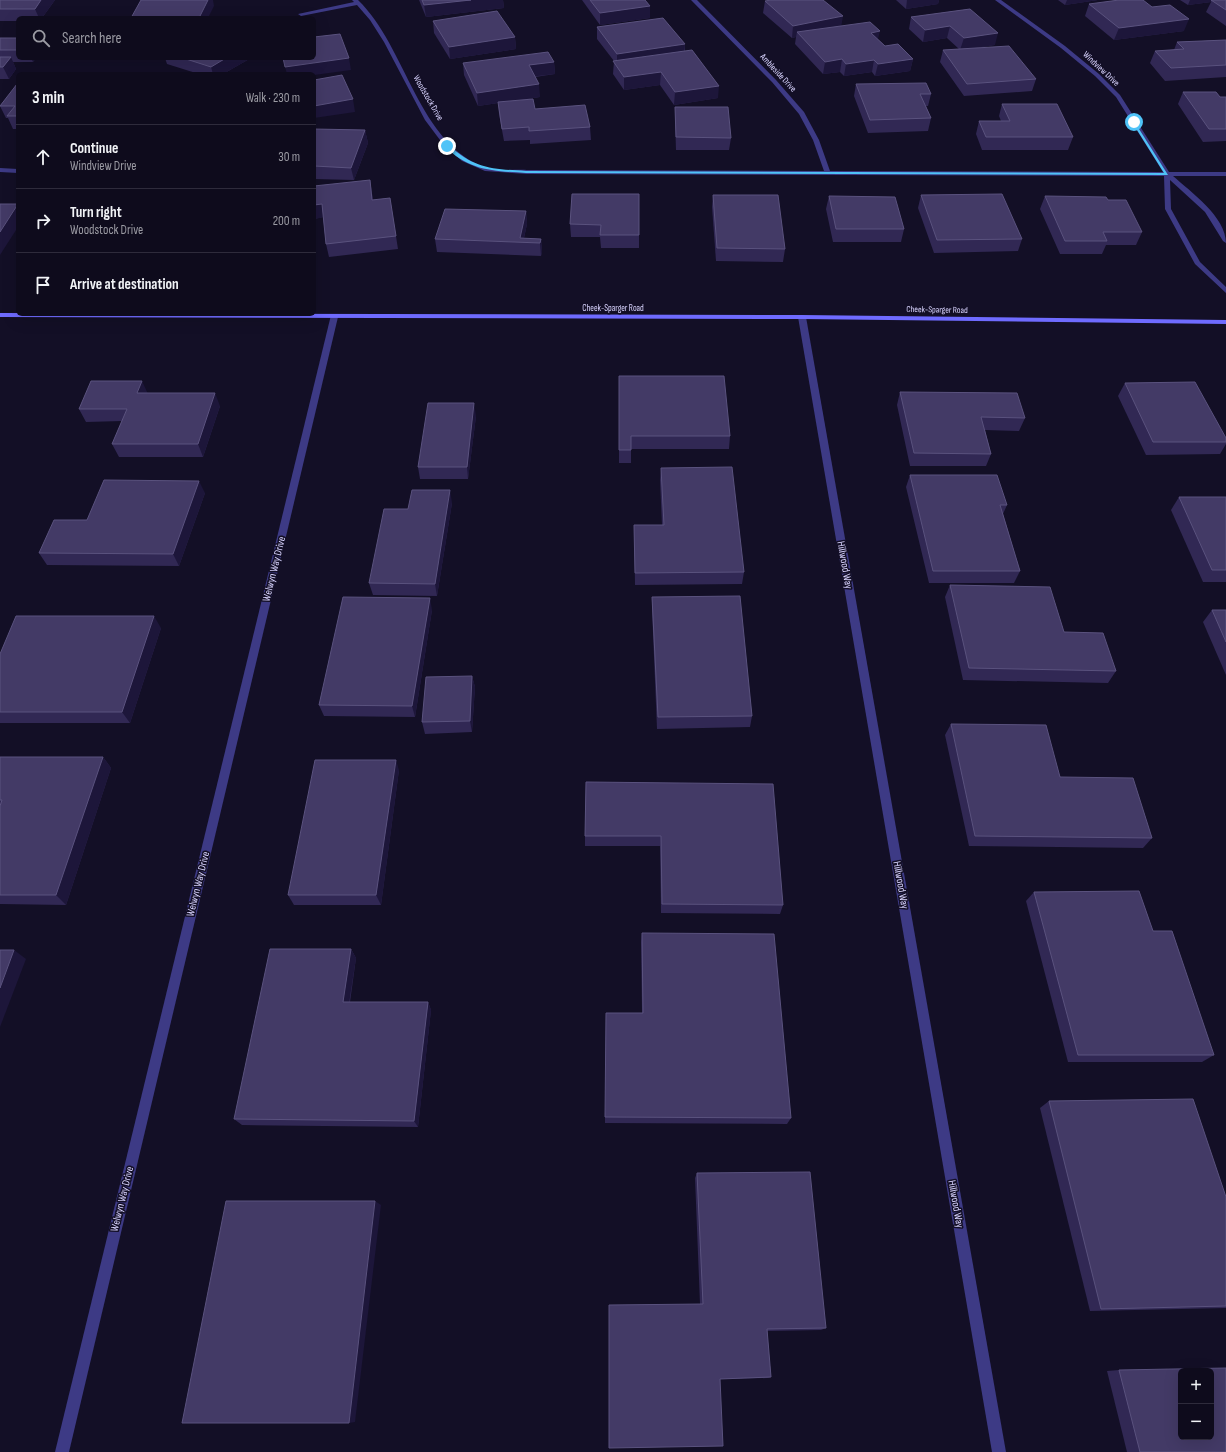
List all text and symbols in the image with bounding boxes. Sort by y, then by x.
search box [16,16,316,60]
icon: search [30,27,52,49]
text: Search here [62,29,122,48]
street label: Windview Drive [1080,49,1122,89]
street label: Ambleside Drive [757,51,799,95]
street label: Woodstock Drive [411,73,446,123]
text: 3 min [32,88,65,108]
text: Walk · 230 m [246,90,300,106]
route start [1125,113,1143,131]
route end [438,137,456,155]
text: Continue [70,139,119,158]
icon: ahead [32,146,54,168]
text: 30 m [278,149,300,165]
text: Windview Drive [70,158,137,174]
text: Turn right [70,203,122,222]
icon: right [32,210,54,232]
text: 200 m [273,213,300,229]
text: Woodstock Drive [70,222,143,238]
icon: arrive [32,274,54,296]
text: Arrive at destination [70,275,179,294]
street label: Cheek-Sparger Road [582,303,644,314]
street label: Cheek-Sparger Road [906,304,968,316]
street label: Welwyn Way Drive [260,535,288,603]
street label: Hillwood Way [834,540,856,591]
street label: Welwyn Way Drive [184,850,212,918]
street label: Hillwood Way [890,860,912,911]
street label: Welwyn Way Drive [108,1165,136,1233]
street label: Hillwood Way [945,1179,967,1230]
map controls [1178,1368,1214,1440]
button: + [1178,1368,1214,1404]
button: − [1178,1404,1214,1440]

